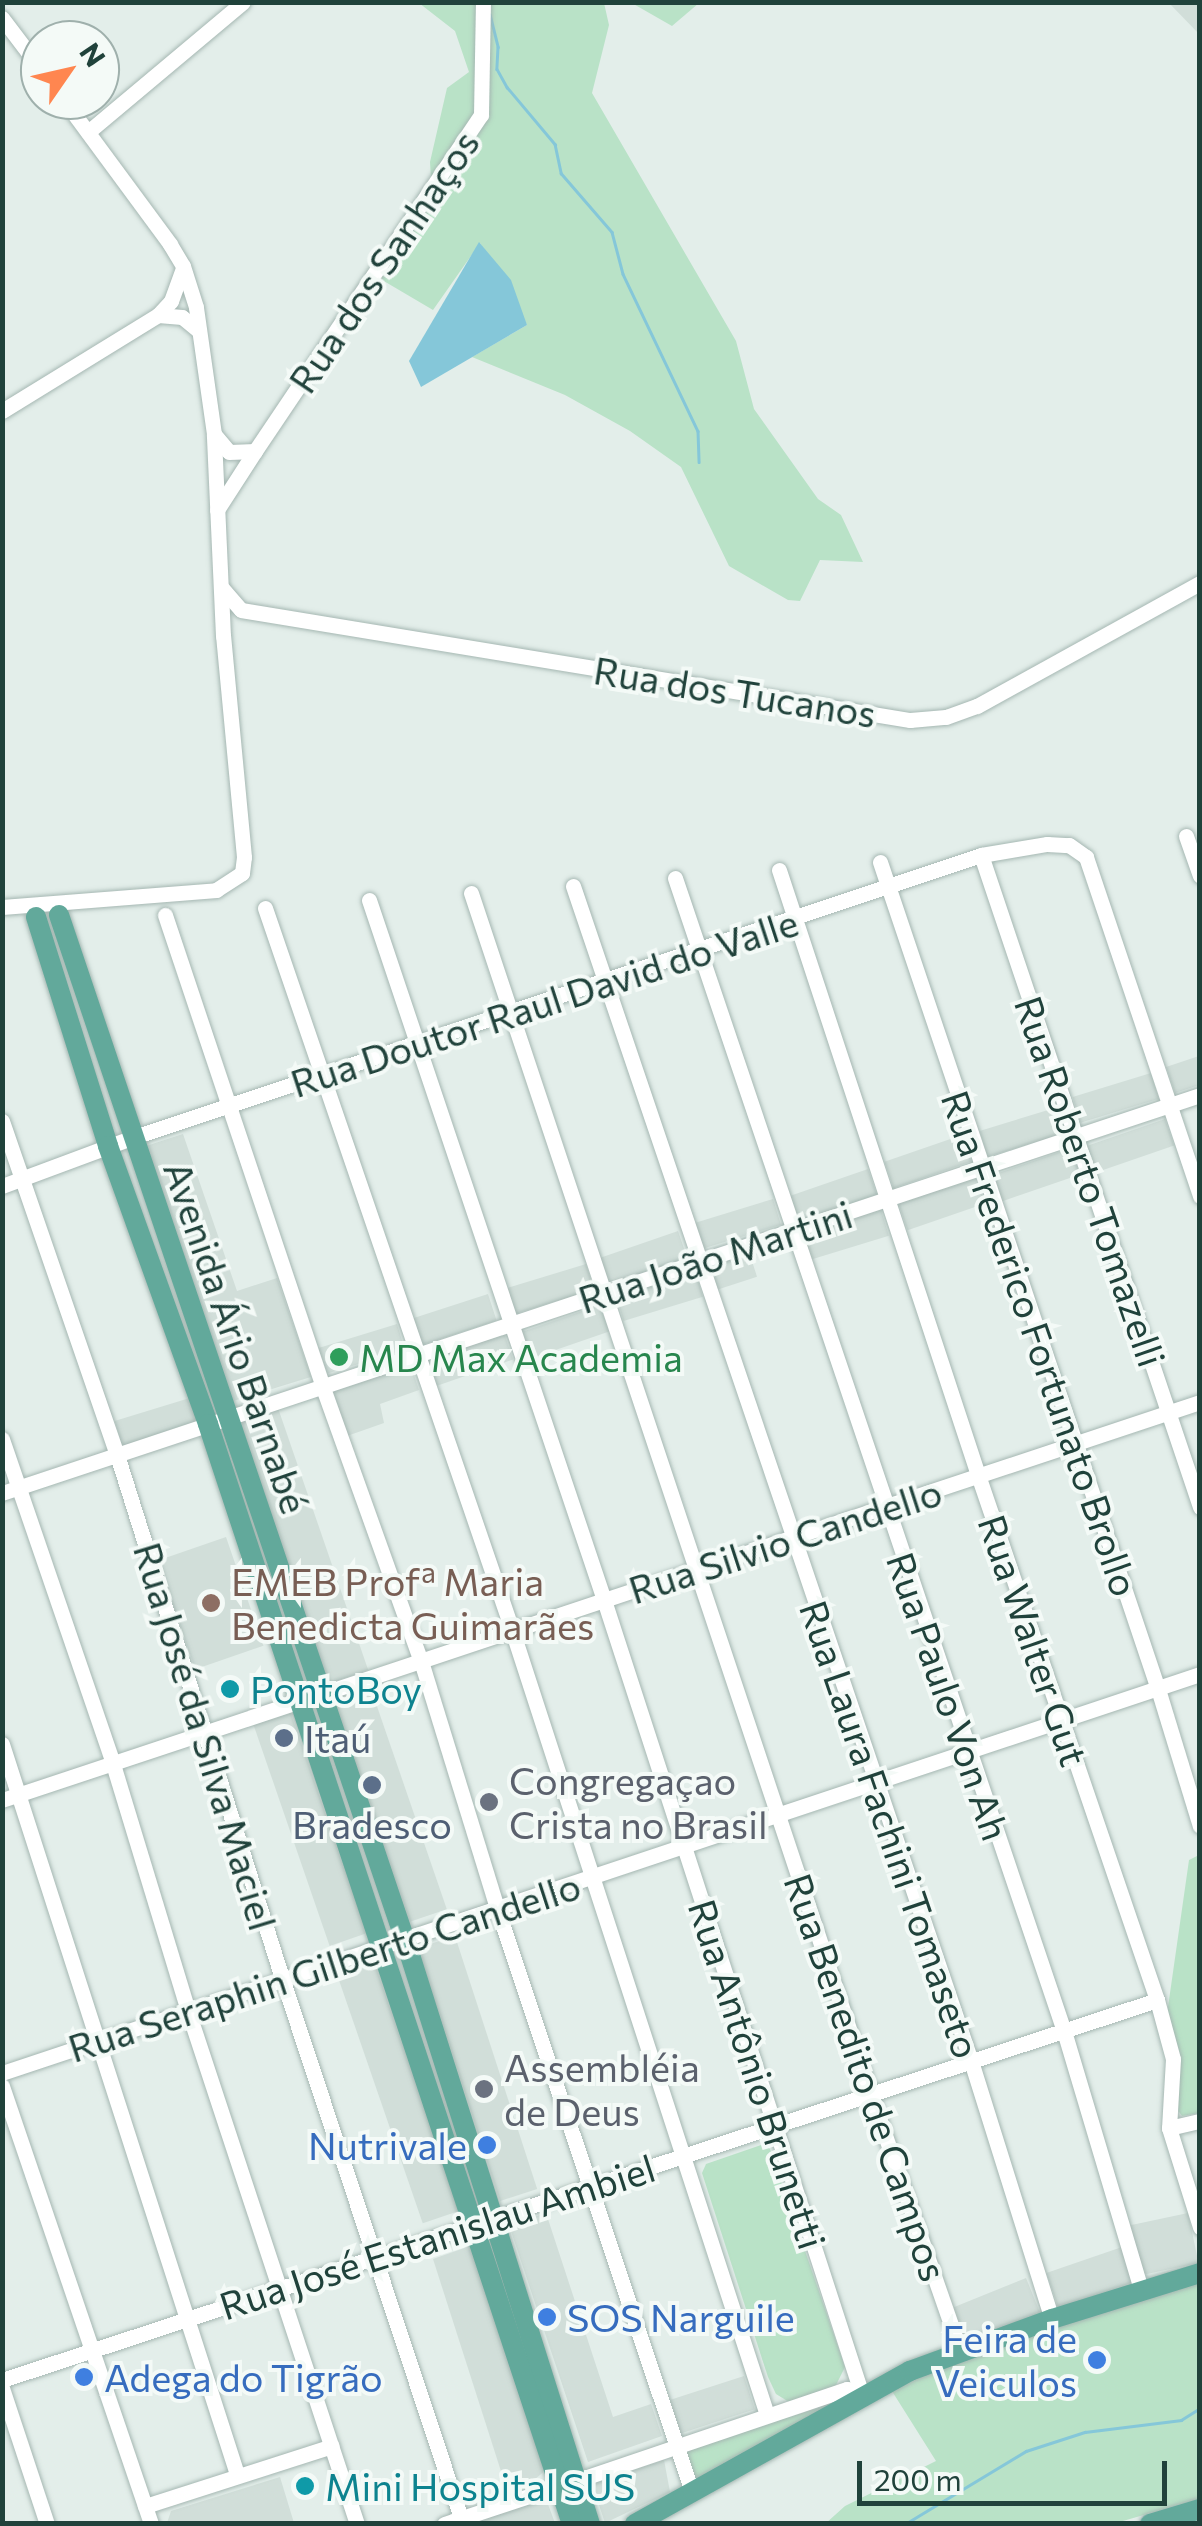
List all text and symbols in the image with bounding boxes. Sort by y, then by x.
north arrow [20,20,120,120]
text: N [73,36,113,73]
street label: Rua dos Sanhaços [278,121,488,401]
street label: Rua dos Tucanos [591,646,879,736]
street label: Rua Doutor Raul David do Valle [285,898,803,1106]
street label: Rua Roberto Tomazelli [1006,990,1176,1372]
street label: Rua Frederico Fortunato Brollo [933,1084,1149,1602]
street label: Avenida Ário Barnabé [155,1155,319,1519]
street label: Rua João Martini [572,1190,858,1322]
place label: MD Max Academia [359,1334,683,1380]
marker: MD Max Academia [328,1346,350,1368]
street label: Rua Silvio Candello [623,1468,947,1612]
street label: Rua Walter Gut [970,1509,1098,1771]
street label: Rua José da Silva Maciel [125,1537,287,1935]
street label: Rua Paulo Von Ah [878,1546,1020,1846]
place label: EMEB Profª Maria Benedicta Guimarães [231,1558,594,1648]
marker: EMEB Profª Maria Benedicta Guimarães [200,1592,222,1614]
street label: Rua Laura Fachini Tomaseto [791,1594,991,2064]
place label: PontoBoy [250,1666,422,1712]
marker: PontoBoy [219,1678,241,1700]
place label: Itaú [304,1715,371,1761]
marker: Itaú [273,1727,295,1749]
place label: Congregaçao Crista no Brasil [509,1757,768,1846]
marker: Bradesco [361,1774,383,1796]
marker: Congregaçao Crista no Brasil [478,1791,500,1813]
place label: Bradesco [292,1801,452,1847]
street label: Rua Seraphin Gilberto Candello [62,1862,586,2070]
street label: Rua Benedito de Campos [776,1868,958,2286]
street label: Rua Antônio Brunetti [680,1894,836,2254]
place label: Assembléia de Deus [504,2044,700,2134]
marker: Assembléia de Deus [473,2078,495,2100]
place label: Nutrivale [308,2122,467,2168]
marker: Nutrivale [476,2134,498,2156]
street label: Rua José Estanislau Ambiel [214,2144,660,2328]
place label: SOS Narguile [567,2294,795,2340]
marker: SOS Narguile [536,2306,558,2328]
place label: Feira de Veiculos [934,2315,1077,2404]
marker: Feira de Veiculos [1086,2349,1108,2371]
place label: Adega do Tigrão [104,2354,383,2400]
marker: Adega do Tigrão [73,2366,95,2388]
scale bar [862,2441,1172,2503]
text: 200 m [874,2460,962,2497]
place label: Mini Hospital SUS [325,2463,635,2509]
marker: Mini Hospital SUS [294,2475,316,2497]

